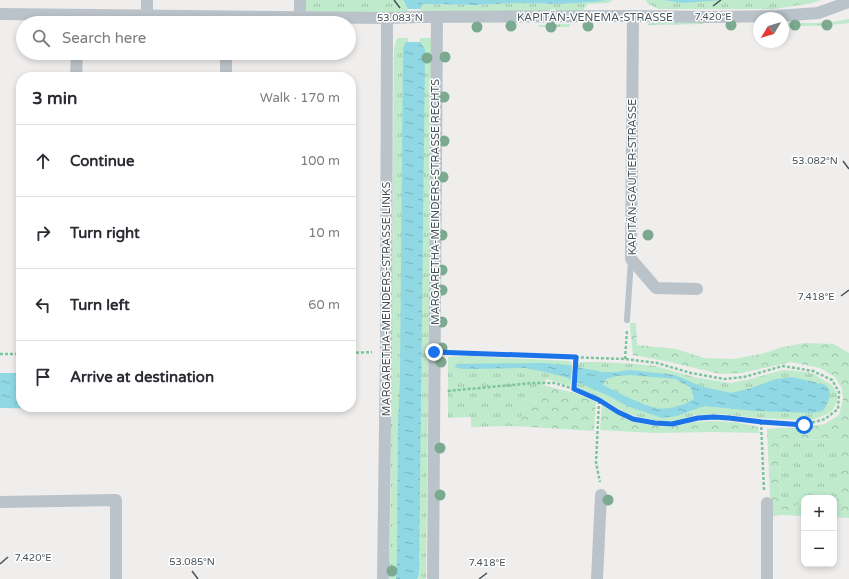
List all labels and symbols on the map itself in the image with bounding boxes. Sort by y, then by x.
street label: KAPITÄN-VENEMA-STRASSE [517,11,673,24]
text: 7.420°E [694,11,732,23]
text: 53.083°N [377,12,423,24]
north arrow [753,12,789,48]
street label: MARGARETHA-MEINDERS-STRASSE RECHTS [429,79,442,325]
street label: KAPITÄN-GAUTIER-STRASSE [626,99,639,255]
text: 53.082°N [792,155,838,167]
street label: MARGARETHA-MEINDERS-STRASSE LINKS [380,182,393,416]
text: 7.418°E [797,291,835,303]
route end [425,343,443,361]
route start [795,416,813,434]
text: 7.420°E [14,552,52,564]
text: 53.085°N [169,556,215,568]
text: 7.418°E [468,557,506,569]

